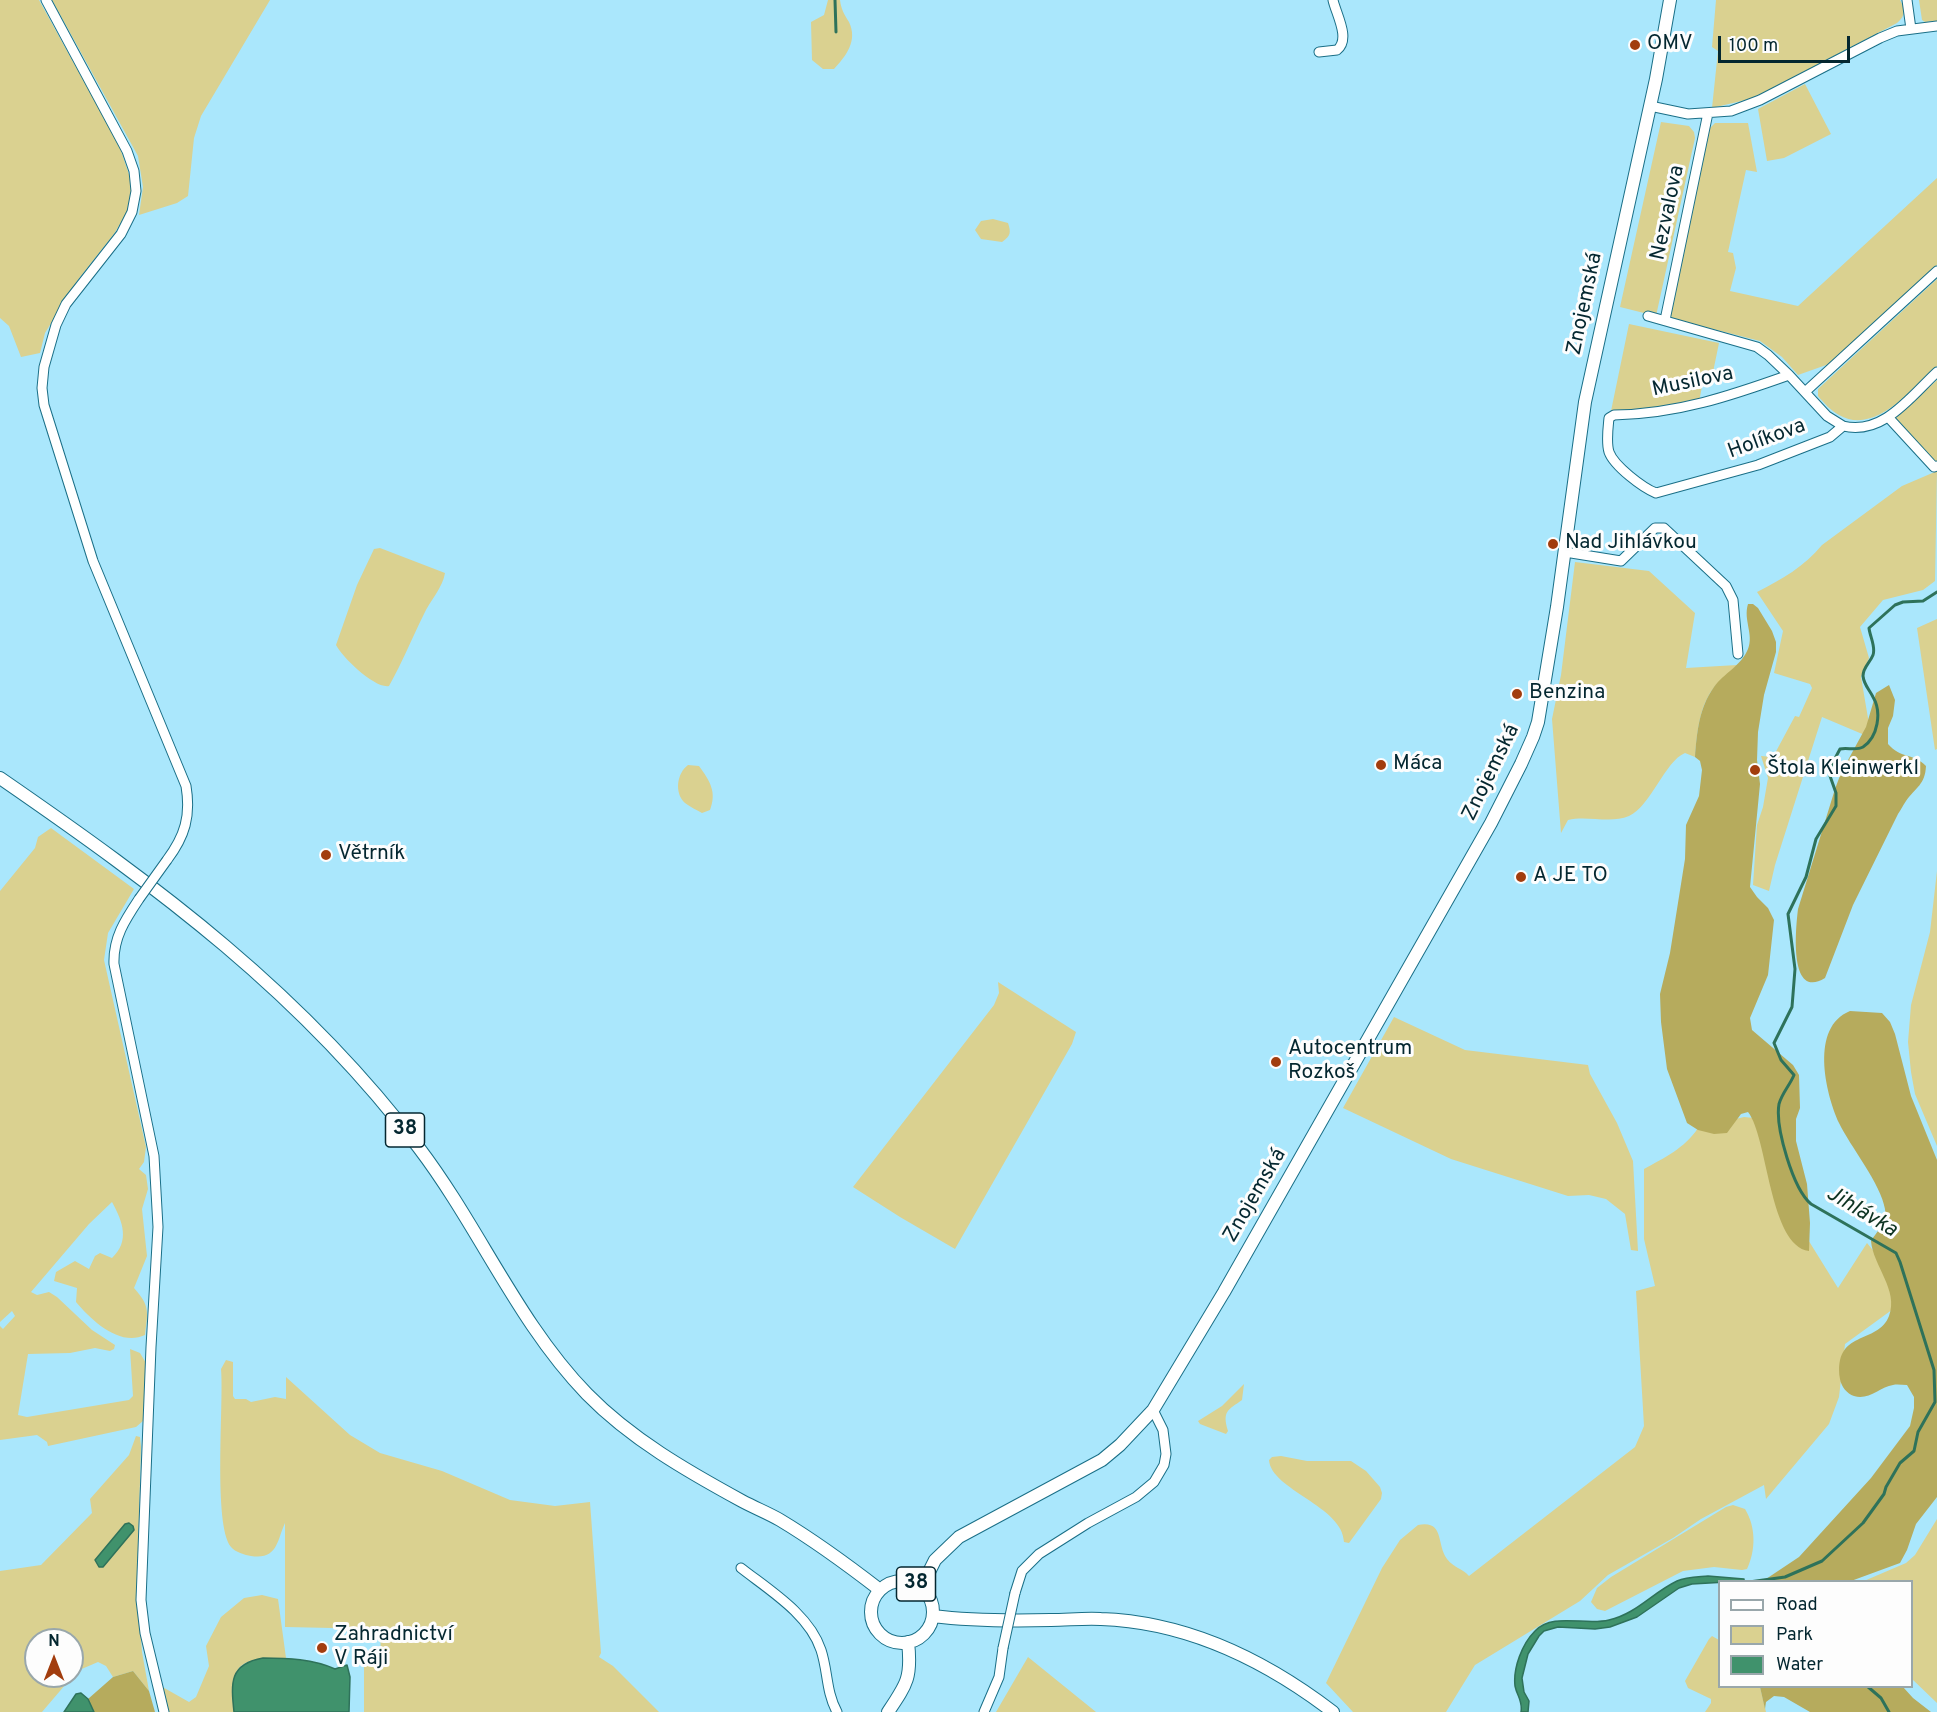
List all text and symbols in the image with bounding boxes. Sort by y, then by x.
scale bar [1721,24,1853,62]
place label: OMV [1647,32,1693,58]
text: 100 m [1729,35,1778,58]
marker: OMV [1628,38,1642,52]
street label: Nezvalova [1647,163,1691,263]
street label: Znojemská [1563,250,1609,358]
street label: Musilova [1650,362,1736,404]
street label: Holíkova [1725,414,1809,466]
place label: Nad Jihlávkou [1565,531,1697,557]
marker: Nad Jihlávkou [1546,537,1560,551]
place label: Benzina [1529,681,1605,707]
marker: Benzina [1510,687,1524,701]
street label: Znojemská [1458,721,1526,825]
place label: Máca [1393,752,1442,778]
place label: Štola Kleinwerkl [1767,757,1919,783]
marker: Máca [1374,758,1388,772]
marker: Štola Kleinwerkl [1748,763,1762,777]
place label: Větrník [338,842,405,868]
marker: Větrník [319,848,333,862]
place label: A JE TO [1533,864,1608,890]
marker: A JE TO [1514,870,1528,884]
place label: Autocentrum Rozkoš [1288,1037,1412,1087]
marker: Autocentrum Rozkoš [1269,1055,1283,1069]
road number: 38 [386,1113,424,1147]
street label: Znojemská [1219,1145,1293,1247]
water label: Jihlávka [1821,1182,1901,1244]
road number: 38 [896,1567,936,1601]
legend [1718,1580,1913,1688]
text: Road [1776,1594,1818,1617]
place label: Zahradnictví V Ráji [334,1623,453,1673]
text: Park [1776,1624,1813,1647]
north arrow [24,1628,84,1688]
text: N [48,1632,60,1652]
marker: Zahradnictví V Ráji [315,1641,329,1655]
text: Water [1776,1654,1823,1677]

